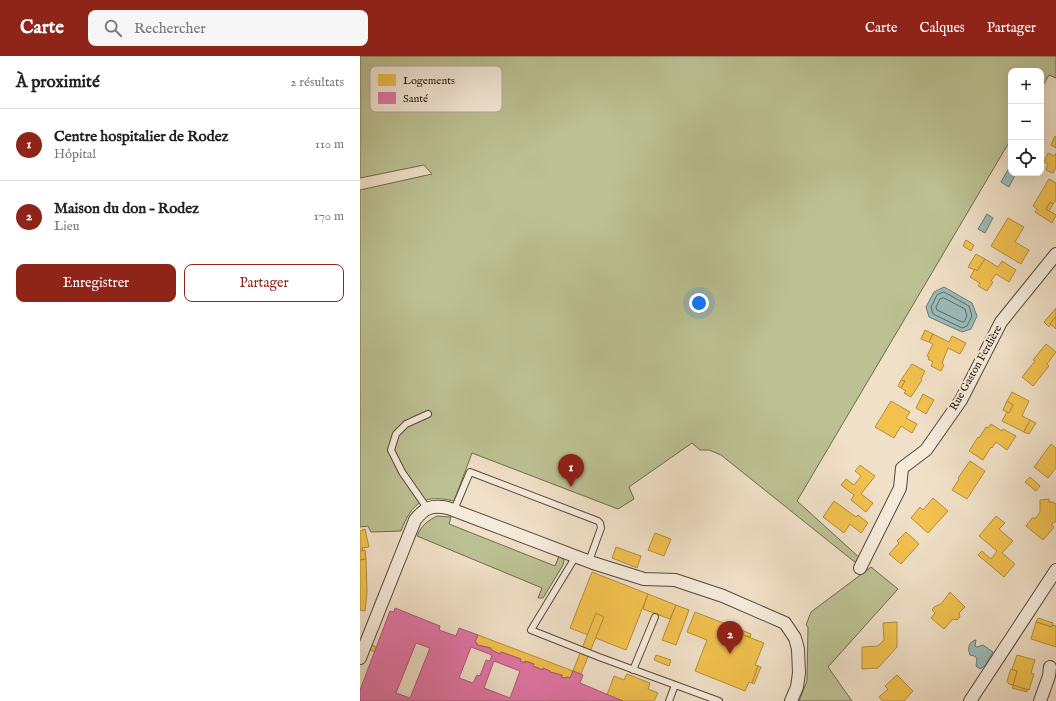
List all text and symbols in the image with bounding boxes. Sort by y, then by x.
search box [88,10,368,46]
text: Carte [20,16,64,40]
icon: search [102,17,124,39]
text: Rechercher [134,19,206,38]
text: Carte [865,19,897,37]
text: Calques [919,19,965,37]
text: Partager [987,19,1036,37]
legend [370,66,502,112]
map controls [1008,68,1044,176]
button: + [1008,68,1044,104]
text: À proximité [16,72,100,93]
text: 2 résultats [290,74,344,91]
text: Logements [403,74,455,88]
text: Santé [403,92,428,106]
button: − [1008,104,1044,140]
text: Centre hospitalier de Rodez [54,127,228,146]
text: 1 [27,136,31,153]
text: 110 m [315,136,344,153]
button: locate [1008,140,1044,176]
text: Hôpital [54,146,96,163]
text: Maison du don – Rodez [54,199,199,218]
text: 2 [26,208,32,225]
text: 170 m [314,208,344,225]
text: Lieu [54,218,79,235]
button: Enregistrer [16,264,176,302]
button: Partager [184,264,344,302]
your location [689,293,709,313]
street label: Rue Gaston Ferdière [947,323,1005,413]
pin: 1 [558,454,584,487]
pin: 2 [717,621,743,654]

